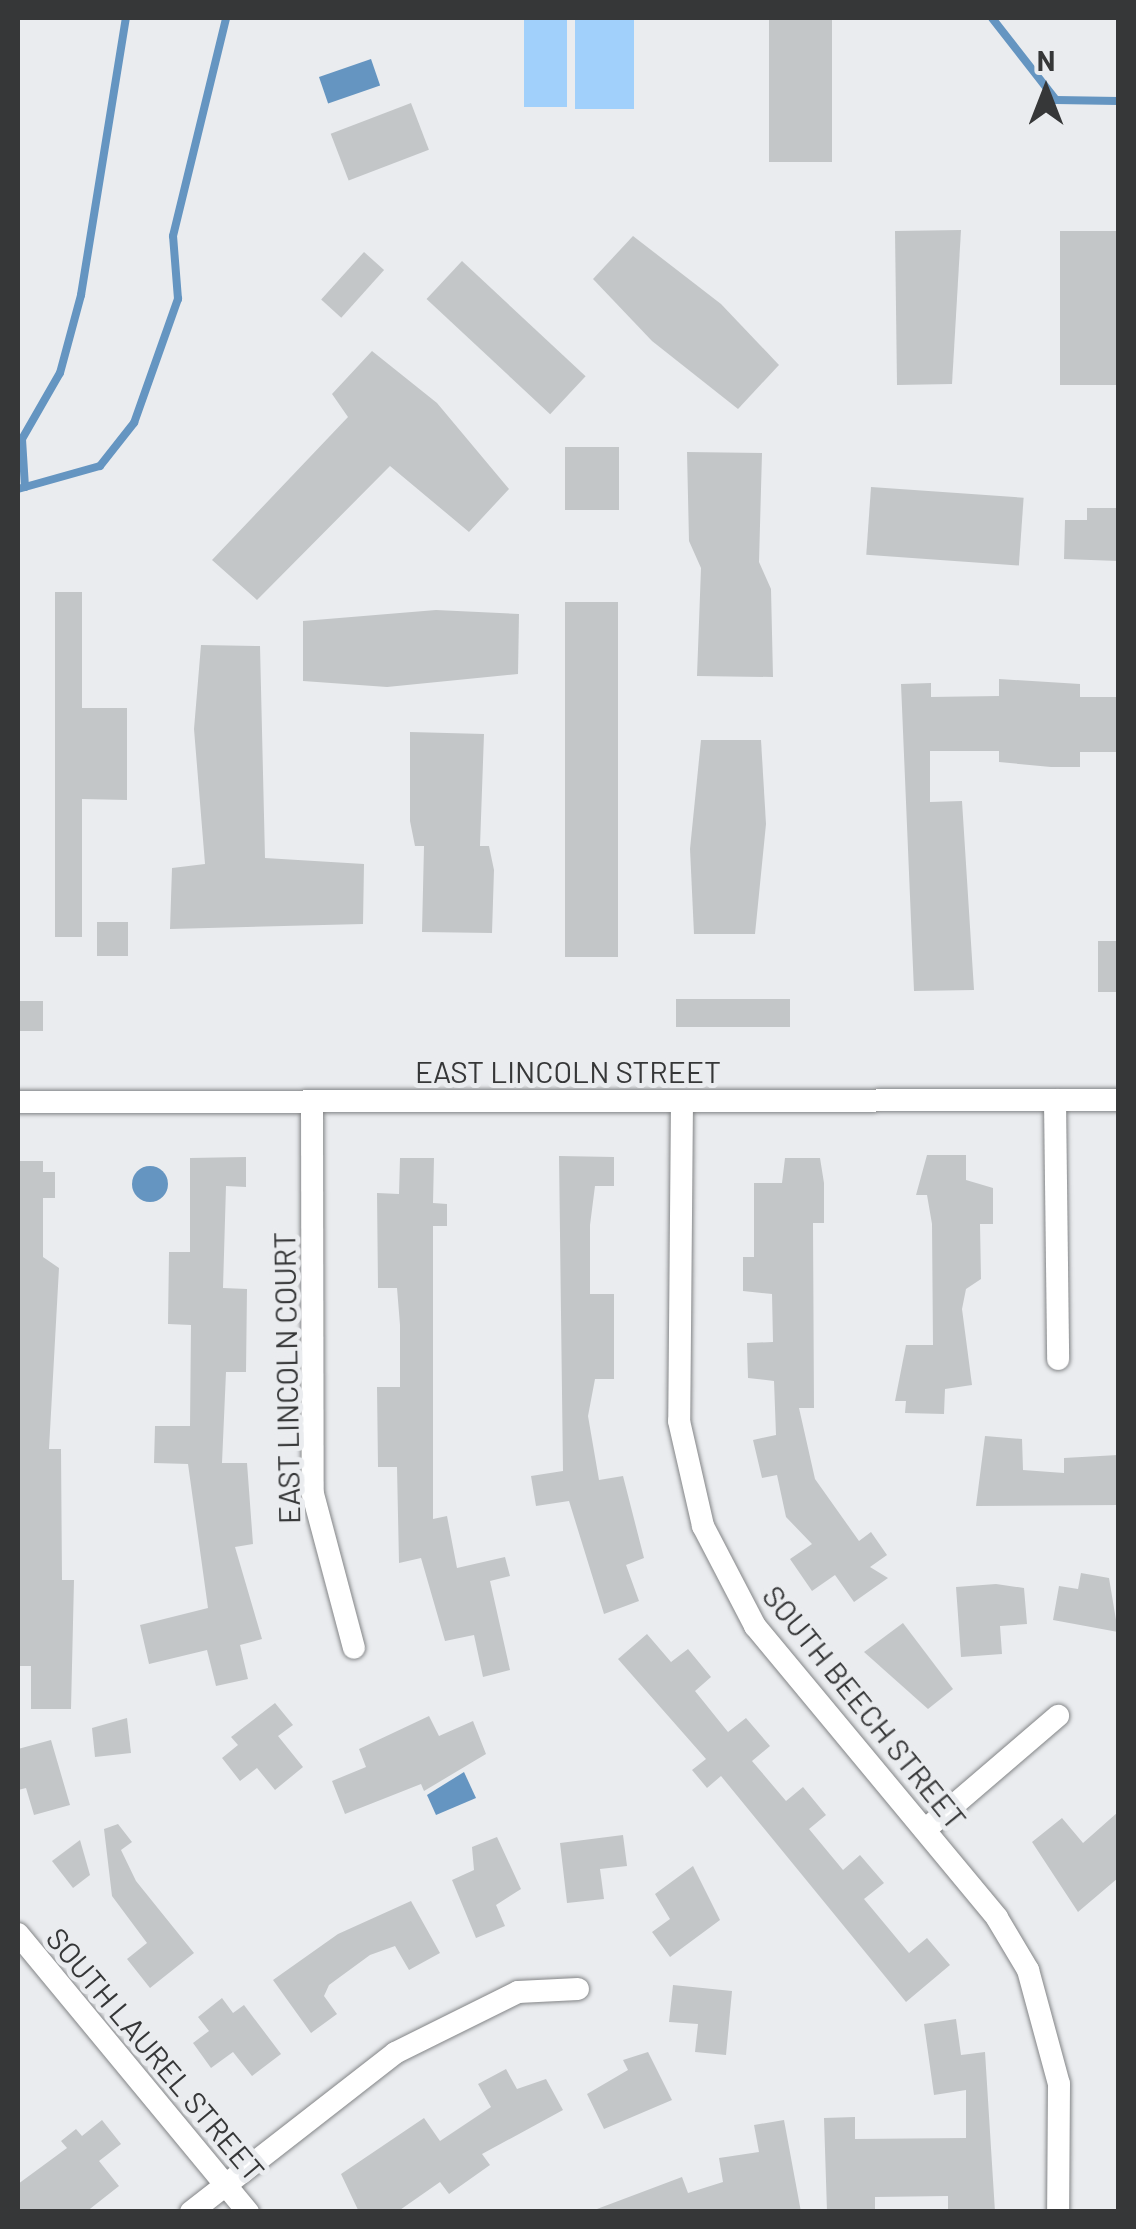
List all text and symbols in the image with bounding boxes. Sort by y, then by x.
north arrow [996,40,1096,140]
text: N [1037,43,1055,77]
street label: EAST LINCOLN STREET [415,1053,721,1089]
street label: EAST LINCOLN COURT [265,1232,307,1524]
street label: SOUTH BEECH STREET [756,1578,974,1836]
street label: SOUTH LAUREL STREET [40,1920,272,2188]

